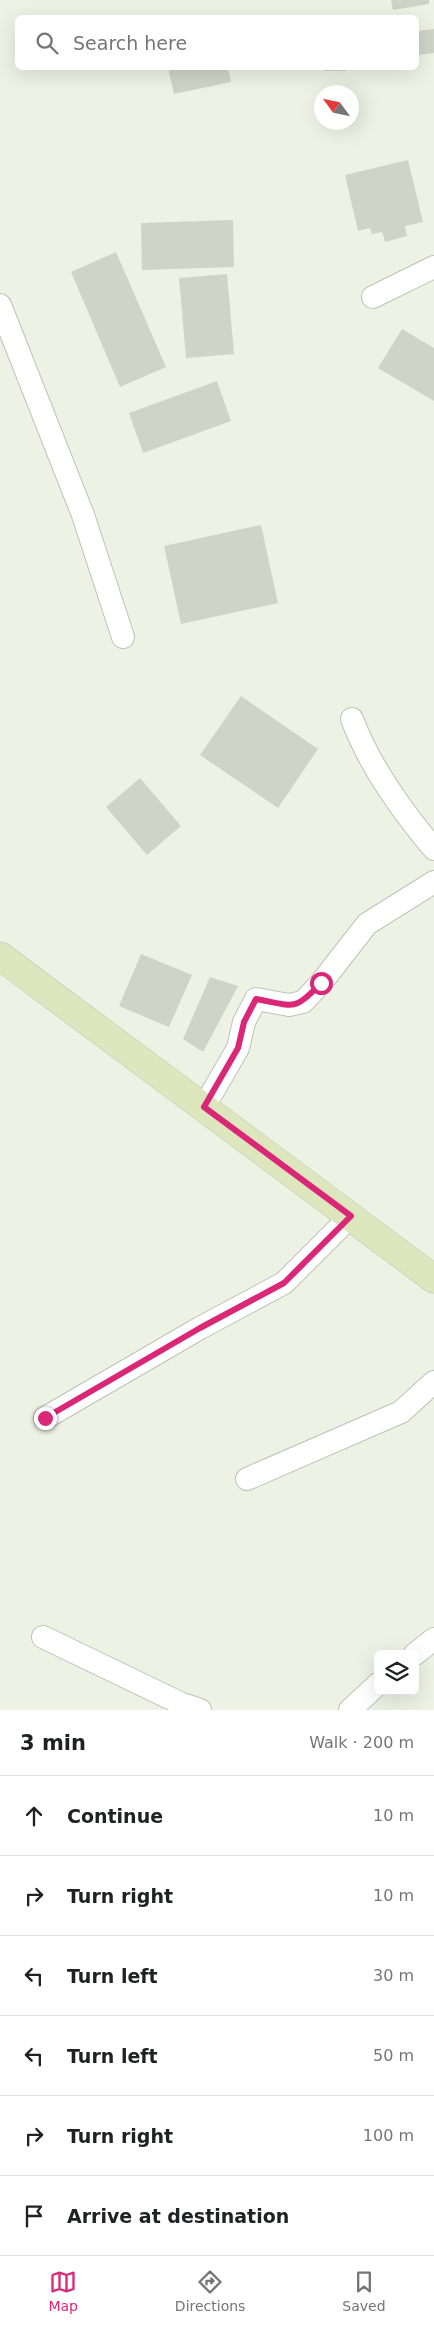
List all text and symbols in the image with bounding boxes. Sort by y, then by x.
search box [15,15,419,70]
icon: search [33,29,61,57]
text: Search here [73,32,187,54]
north arrow [314,85,359,130]
route start [310,972,333,995]
route end [34,1407,57,1430]
map controls [374,1650,419,1695]
button: layers [374,1650,419,1695]
text: 3 min [20,1731,86,1755]
text: Walk · 200 m [309,1733,414,1752]
icon: ahead [20,1802,48,1830]
text: Continue [67,1805,163,1827]
text: 10 m [373,1806,414,1825]
icon: right [20,1882,48,1910]
text: Turn right [67,1885,173,1907]
text: 10 m [373,1886,414,1905]
icon: left [20,1962,48,1990]
text: Turn left [67,1965,158,1987]
text: 30 m [373,1966,414,1985]
icon: left [20,2042,48,2070]
text: Turn left [67,2045,158,2067]
text: 50 m [373,2046,414,2065]
icon: right [20,2122,48,2150]
text: Turn right [67,2125,173,2147]
text: 100 m [363,2126,414,2145]
icon: arrive [20,2202,48,2230]
text: Arrive at destination [67,2205,289,2227]
tab: Map [48,2268,78,2314]
tab: Directions [175,2268,245,2314]
tab: Saved [342,2268,386,2314]

